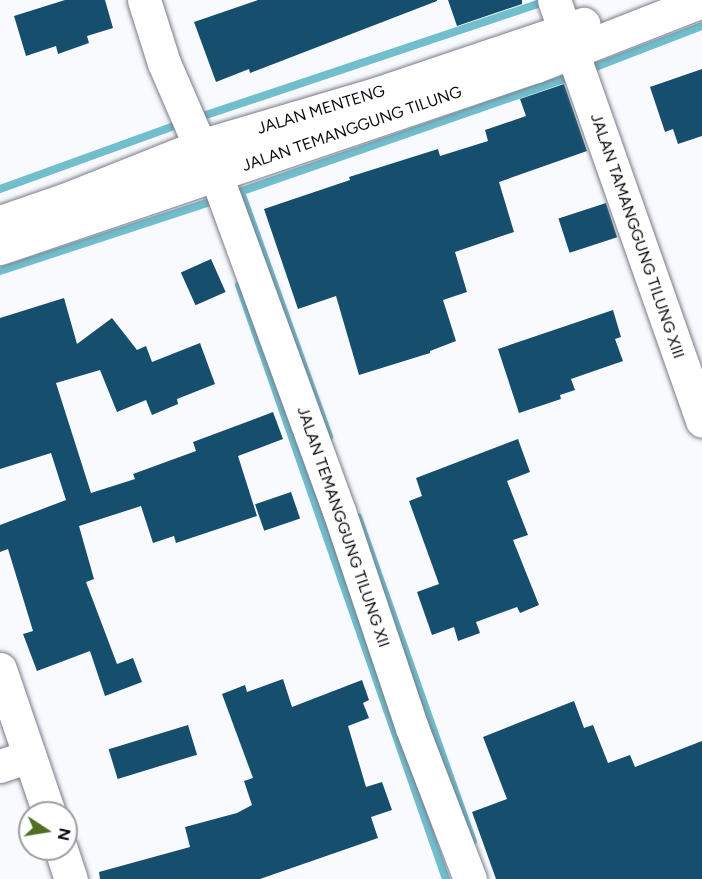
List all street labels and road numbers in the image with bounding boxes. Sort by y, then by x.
street label: JALAN MENTENG [255,81,387,139]
street label: JALAN TEMANGGUNG TILUNG [240,82,464,176]
street label: JALAN TAMANGGUNG TILUNG XIII [586,111,688,361]
street label: JALAN TEMANGGUNG TILUNG XII [293,404,393,650]

